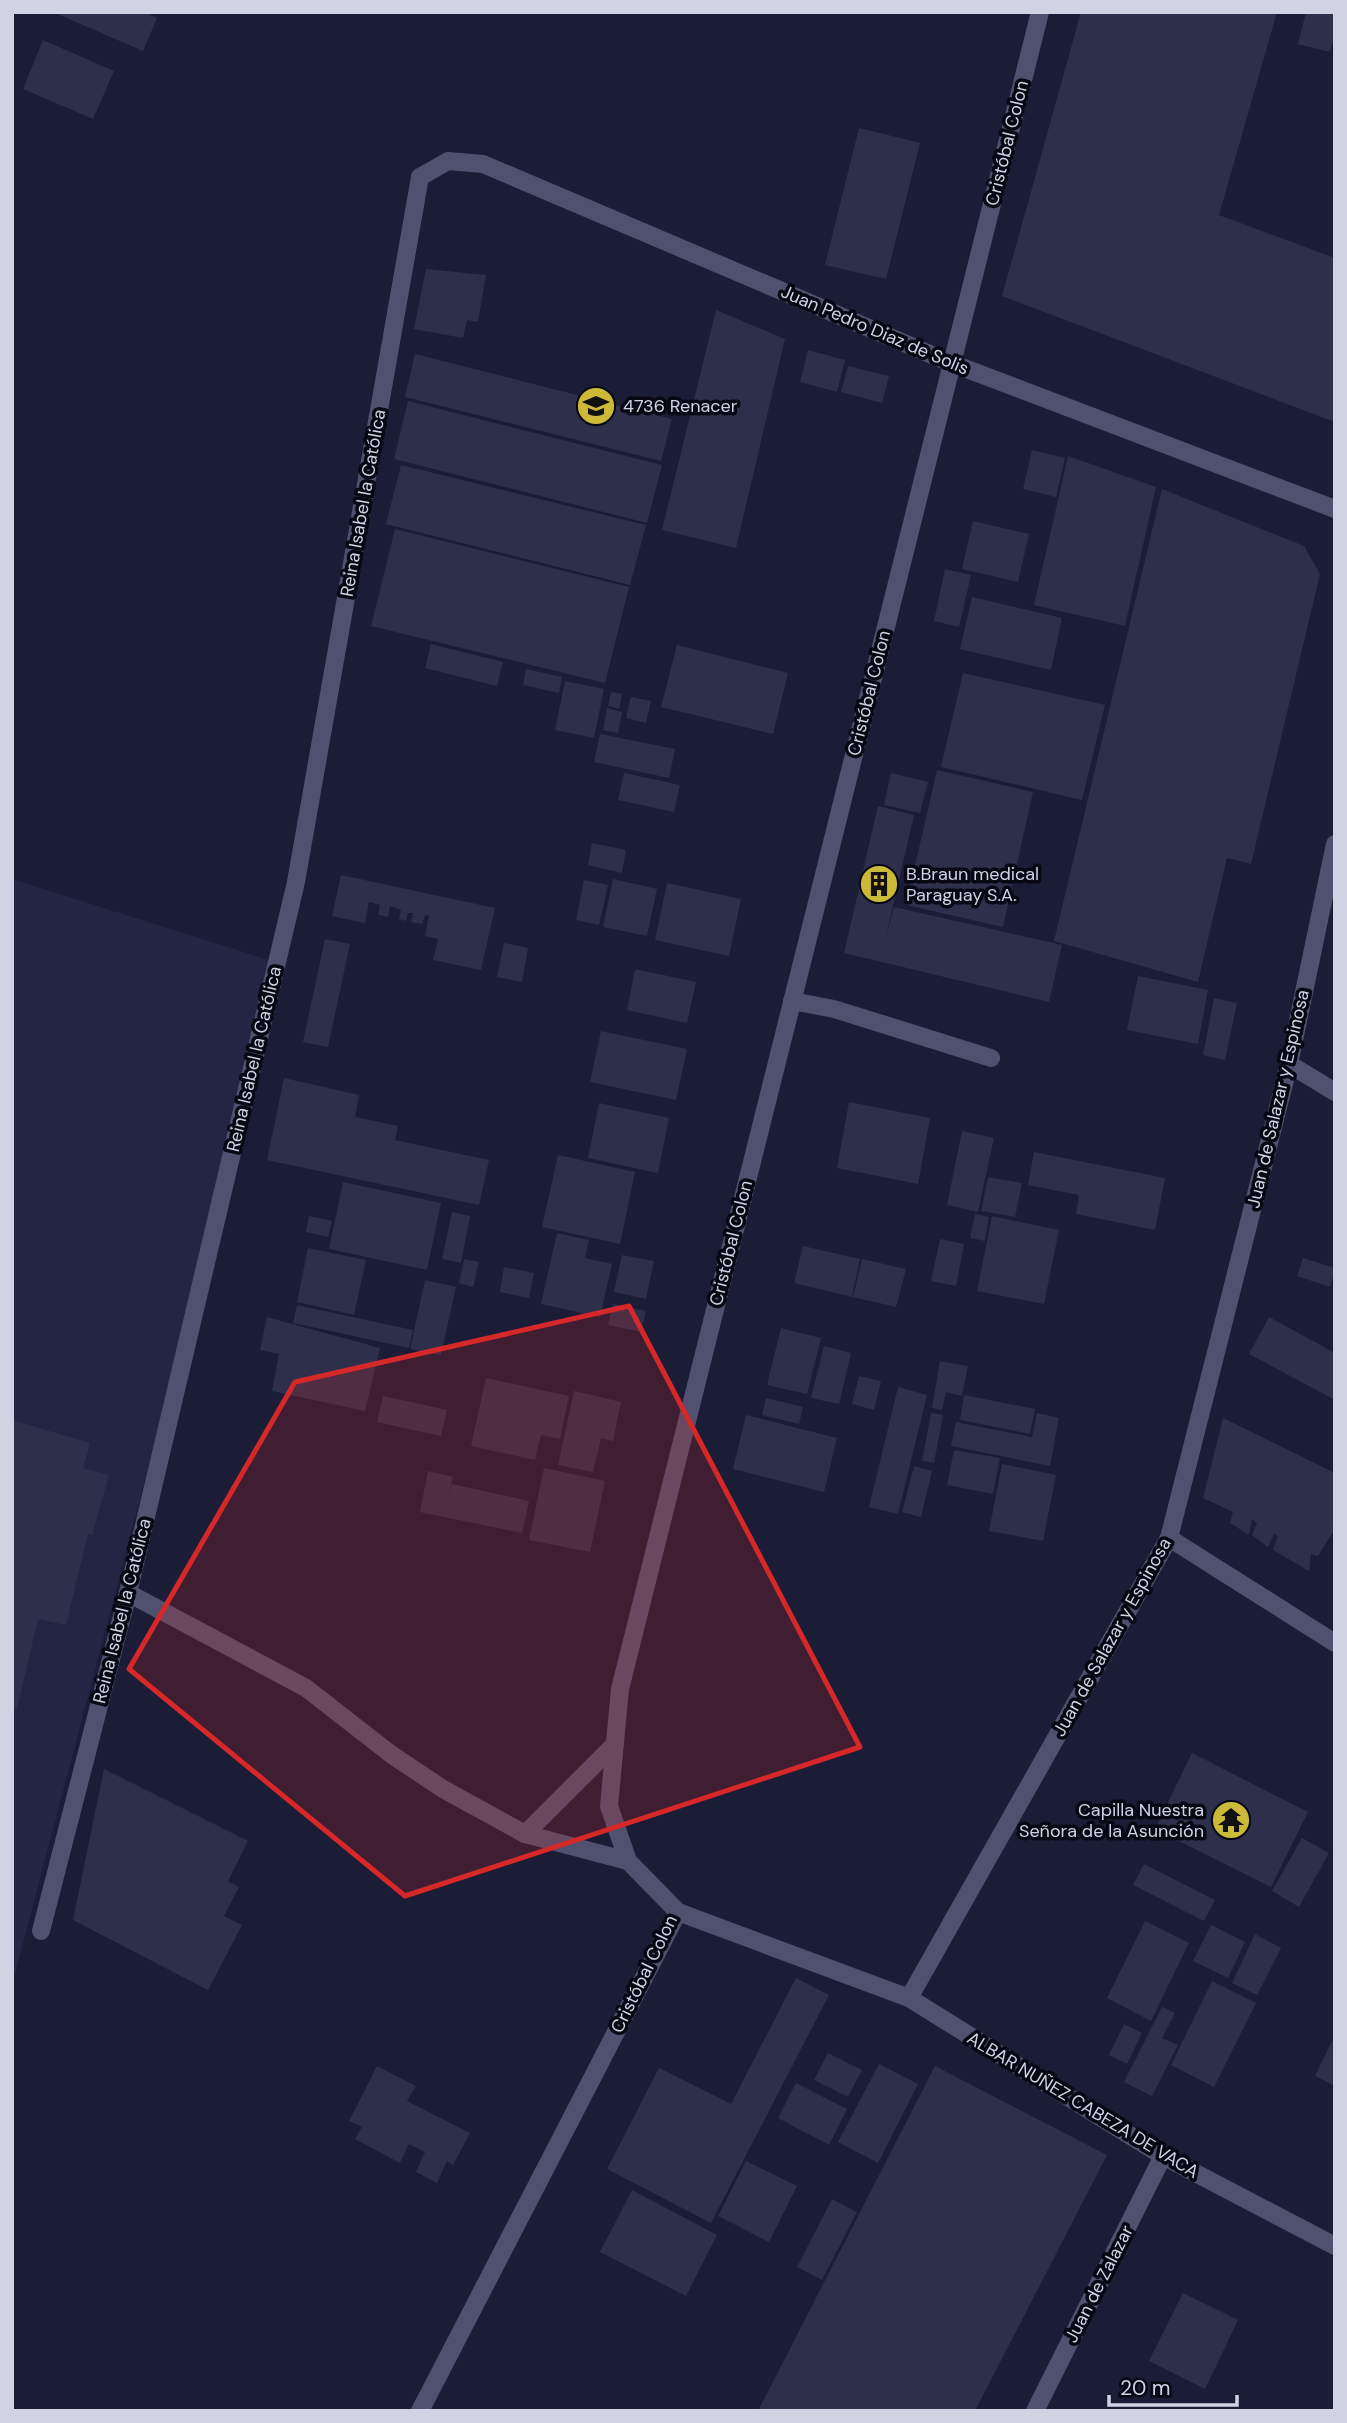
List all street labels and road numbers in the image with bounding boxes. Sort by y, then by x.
street label: Cristóbal Colon [980,78,1034,208]
street label: Juan Pedro Diaz de Solis [777,280,973,380]
street label: Reina Isabel la Católica [335,407,391,599]
street label: Cristóbal Colon [842,628,896,758]
street label: Reina Isabel la Católica [221,964,287,1154]
street label: Juan de Salazar y Espinosa [1241,987,1315,1211]
street label: Cristóbal Colon [704,1178,758,1308]
street label: Reina Isabel la Católica [87,1516,157,1706]
street label: Juan de Salazar y Espinosa [1047,1533,1177,1741]
street label: Cristóbal Colon [605,1911,683,2037]
street label: ALBAR NUÑEZ CABEZA DE VACA [963,2026,1203,2184]
street label: Juan de Zalazar [1059,2221,1139,2347]

